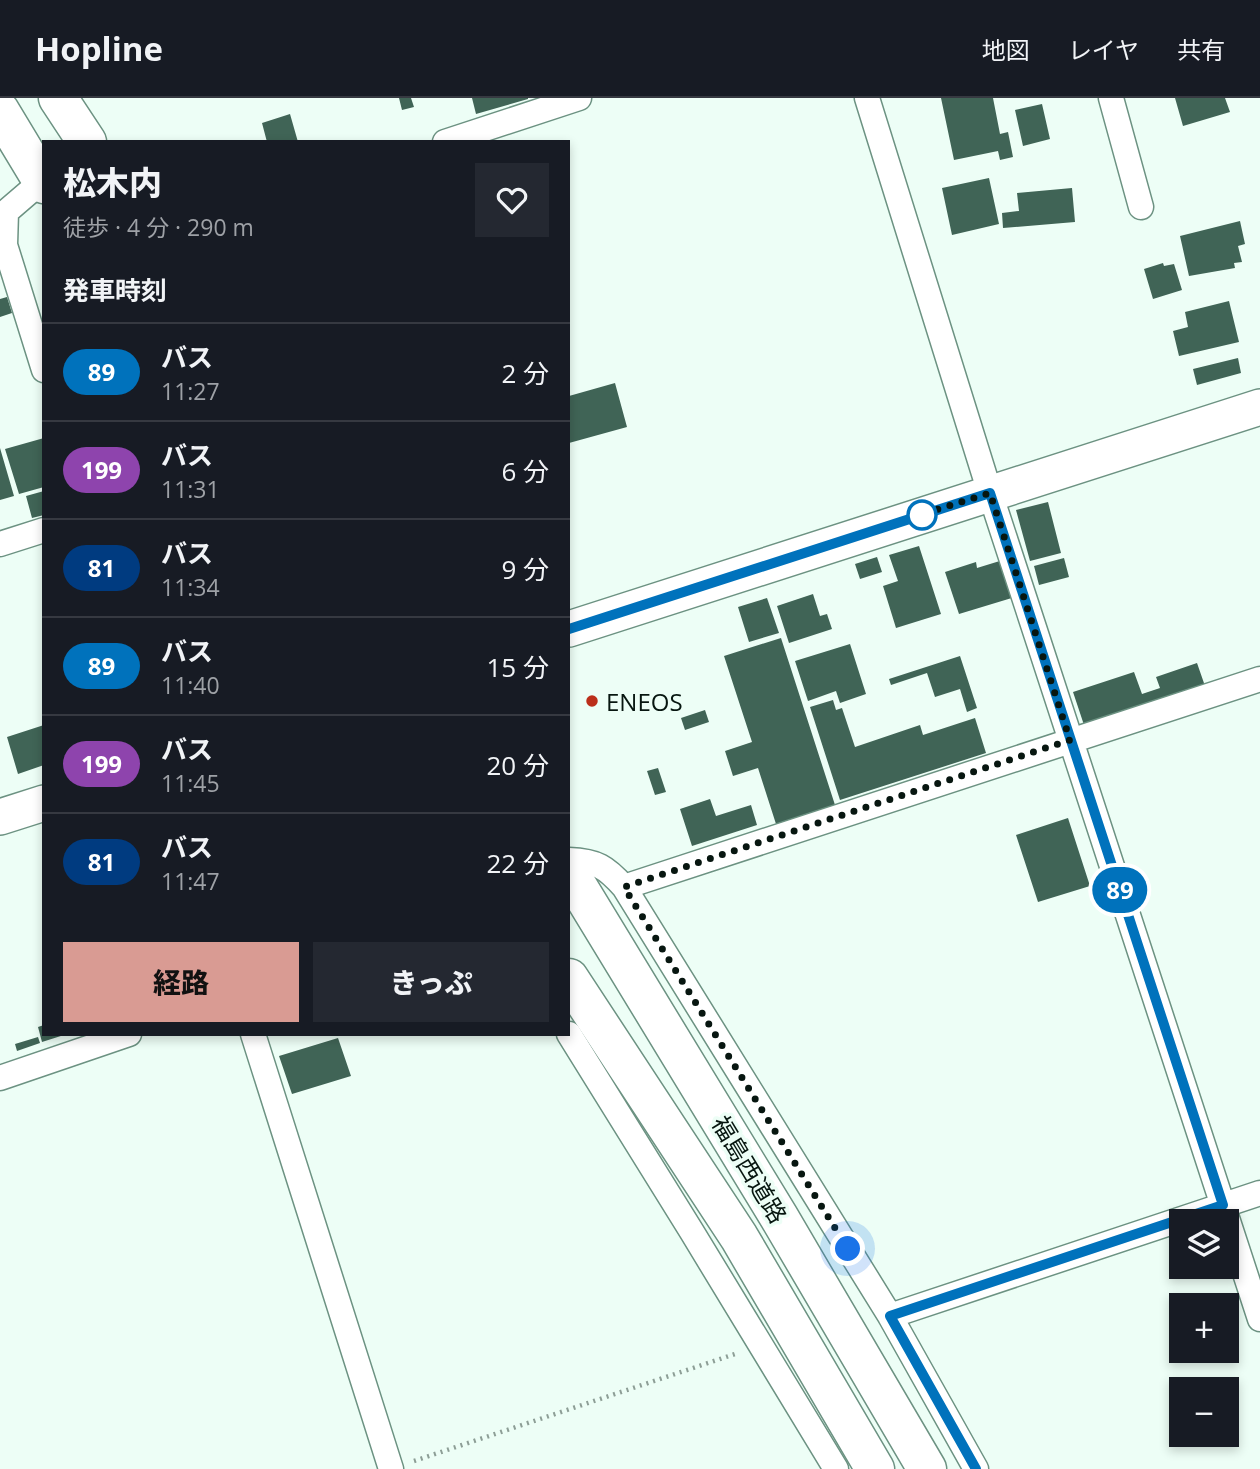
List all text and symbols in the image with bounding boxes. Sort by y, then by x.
text: Hopline [35,26,163,71]
text: 地図 [982,33,1030,66]
text: レイヤ [1068,33,1139,66]
text: 共有 [1177,33,1225,66]
text: 松木内 [63,160,162,205]
button: heart [475,163,549,237]
text: 徒歩 · 4 分 · 290 m [63,211,254,243]
text: 発車時刻 [63,272,167,308]
text: バス [161,339,213,375]
text: 89 [88,355,115,388]
text: 2 分 [501,355,549,391]
text: 11:27 [161,375,220,407]
text: バス [161,437,213,473]
text: 199 [81,453,122,486]
text: 6 分 [501,453,549,489]
text: 11:31 [161,473,220,505]
unlabelled marker [907,500,937,530]
text: バス [161,535,213,571]
text: 81 [88,551,115,584]
text: 9 分 [501,551,549,587]
text: 11:34 [161,571,220,603]
text: バス [161,633,213,669]
text: 89 [88,649,115,682]
text: 15 分 [487,649,549,685]
text: 11:40 [161,669,220,701]
place label: ENEOS [606,685,683,718]
marker: ENEOS [584,693,600,709]
text: バス [161,731,213,767]
text: 199 [81,747,122,780]
text: 20 分 [487,747,549,783]
text: 11:45 [161,767,220,799]
text: バス [161,829,213,865]
text: 81 [88,845,115,878]
text: 22 分 [487,845,549,881]
text: 11:47 [161,865,220,897]
line badge: 89 [1088,867,1152,913]
text: 89 [1106,873,1134,906]
button: 経路 [63,942,299,1022]
button: きっぷ [313,942,549,1022]
street label: 福島西道路 [705,1109,795,1229]
map controls [1169,1209,1239,1447]
button: layers [1169,1209,1239,1279]
your location [830,1231,865,1266]
button: + [1169,1293,1239,1363]
button: − [1169,1377,1239,1447]

